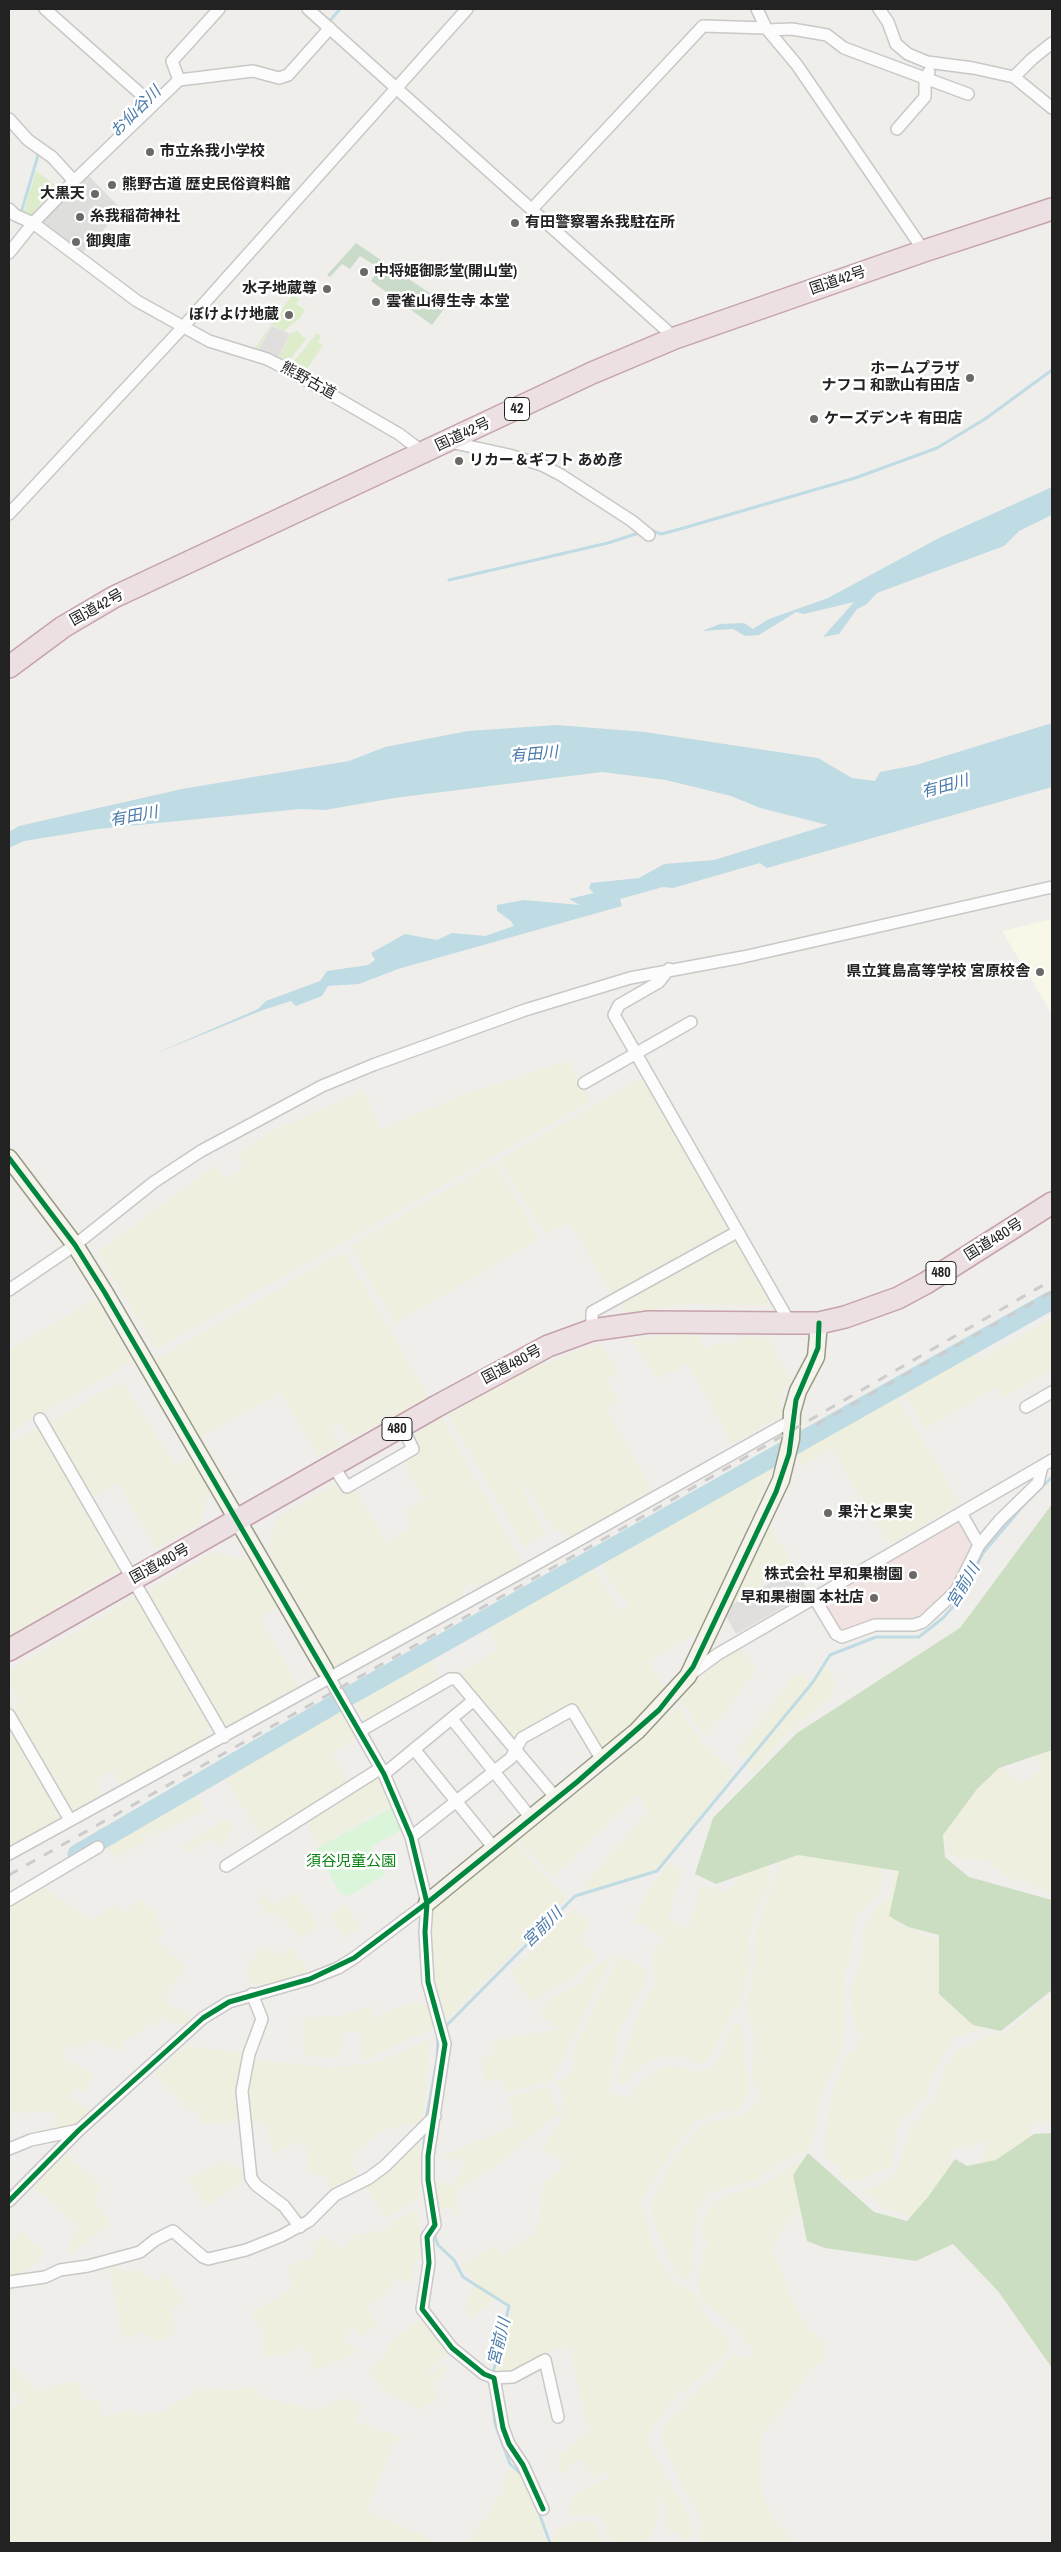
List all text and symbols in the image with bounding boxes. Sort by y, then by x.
water label: お仙谷川 [107,83,165,141]
place label: 市立糸我小学校 [160,143,265,161]
marker: 市立糸我小学校 [144,146,156,158]
place label: 熊野古道 歴史民俗資料館 [122,176,290,194]
marker: 熊野古道 歴史民俗資料館 [106,179,118,191]
place label: 大黒天 [40,185,85,203]
marker: 大黒天 [89,188,101,200]
place label: 糸我稲荷神社 [90,208,180,226]
marker: 糸我稲荷神社 [74,211,86,223]
place label: 有田警察署糸我駐在所 [525,214,675,232]
marker: 有田警察署糸我駐在所 [509,217,521,229]
place label: 御輿庫 [86,233,131,251]
marker: 御輿庫 [70,236,82,248]
place label: 中将姫御影堂(開山堂) [374,263,517,281]
street label: 国道42号 [807,263,869,299]
marker: 中将姫御影堂(開山堂) [358,266,370,278]
place label: 水子地蔵尊 [242,280,317,298]
marker: 水子地蔵尊 [321,283,333,295]
place label: 雲雀山得生寺 本堂 [386,293,509,311]
marker: 雲雀山得生寺 本堂 [370,296,382,308]
place label: ぼけよけ地蔵 [189,306,279,324]
marker: ぼけよけ地蔵 [283,309,295,321]
street label: 熊野古道 [277,359,339,403]
place label: ホームプラザ ナフコ 和歌山有田店 [822,360,960,395]
marker: ホームプラザ ナフコ 和歌山有田店 [964,372,976,384]
road number: 42 [504,398,530,420]
place label: ケーズデンキ 有田店 [824,410,962,428]
marker: ケーズデンキ 有田店 [808,413,820,425]
street label: 国道42号 [433,414,493,456]
place label: リカー＆ギフト あめ彦 [469,452,622,470]
marker: リカー＆ギフト あめ彦 [453,455,465,467]
street label: 国道42号 [67,586,127,630]
water label: 有田川 [509,743,559,767]
water label: 有田川 [919,772,971,802]
water label: 有田川 [109,803,159,831]
place label: 県立箕島高等学校 宮原校舎 [847,963,1030,981]
marker: 県立箕島高等学校 宮原校舎 [1034,966,1046,978]
street label: 国道480号 [961,1215,1027,1265]
road number: 480 [926,1262,956,1284]
street label: 国道480号 [479,1342,545,1388]
road number: 480 [382,1418,412,1440]
place label: 果汁と果実 [838,1504,913,1522]
marker: 果汁と果実 [822,1507,834,1519]
street label: 国道480号 [127,1540,193,1588]
water label: 宮前川 [943,1560,985,1612]
place label: 株式会社 早和果樹園 [765,1566,903,1584]
marker: 株式会社 早和果樹園 [907,1569,919,1581]
place label: 早和果樹園 本社店 [741,1589,864,1607]
marker: 早和果樹園 本社店 [868,1592,880,1604]
park label: 須谷児童公園 [306,1853,396,1871]
water label: 宮前川 [519,1904,567,1952]
water label: 宮前川 [485,2316,515,2368]

